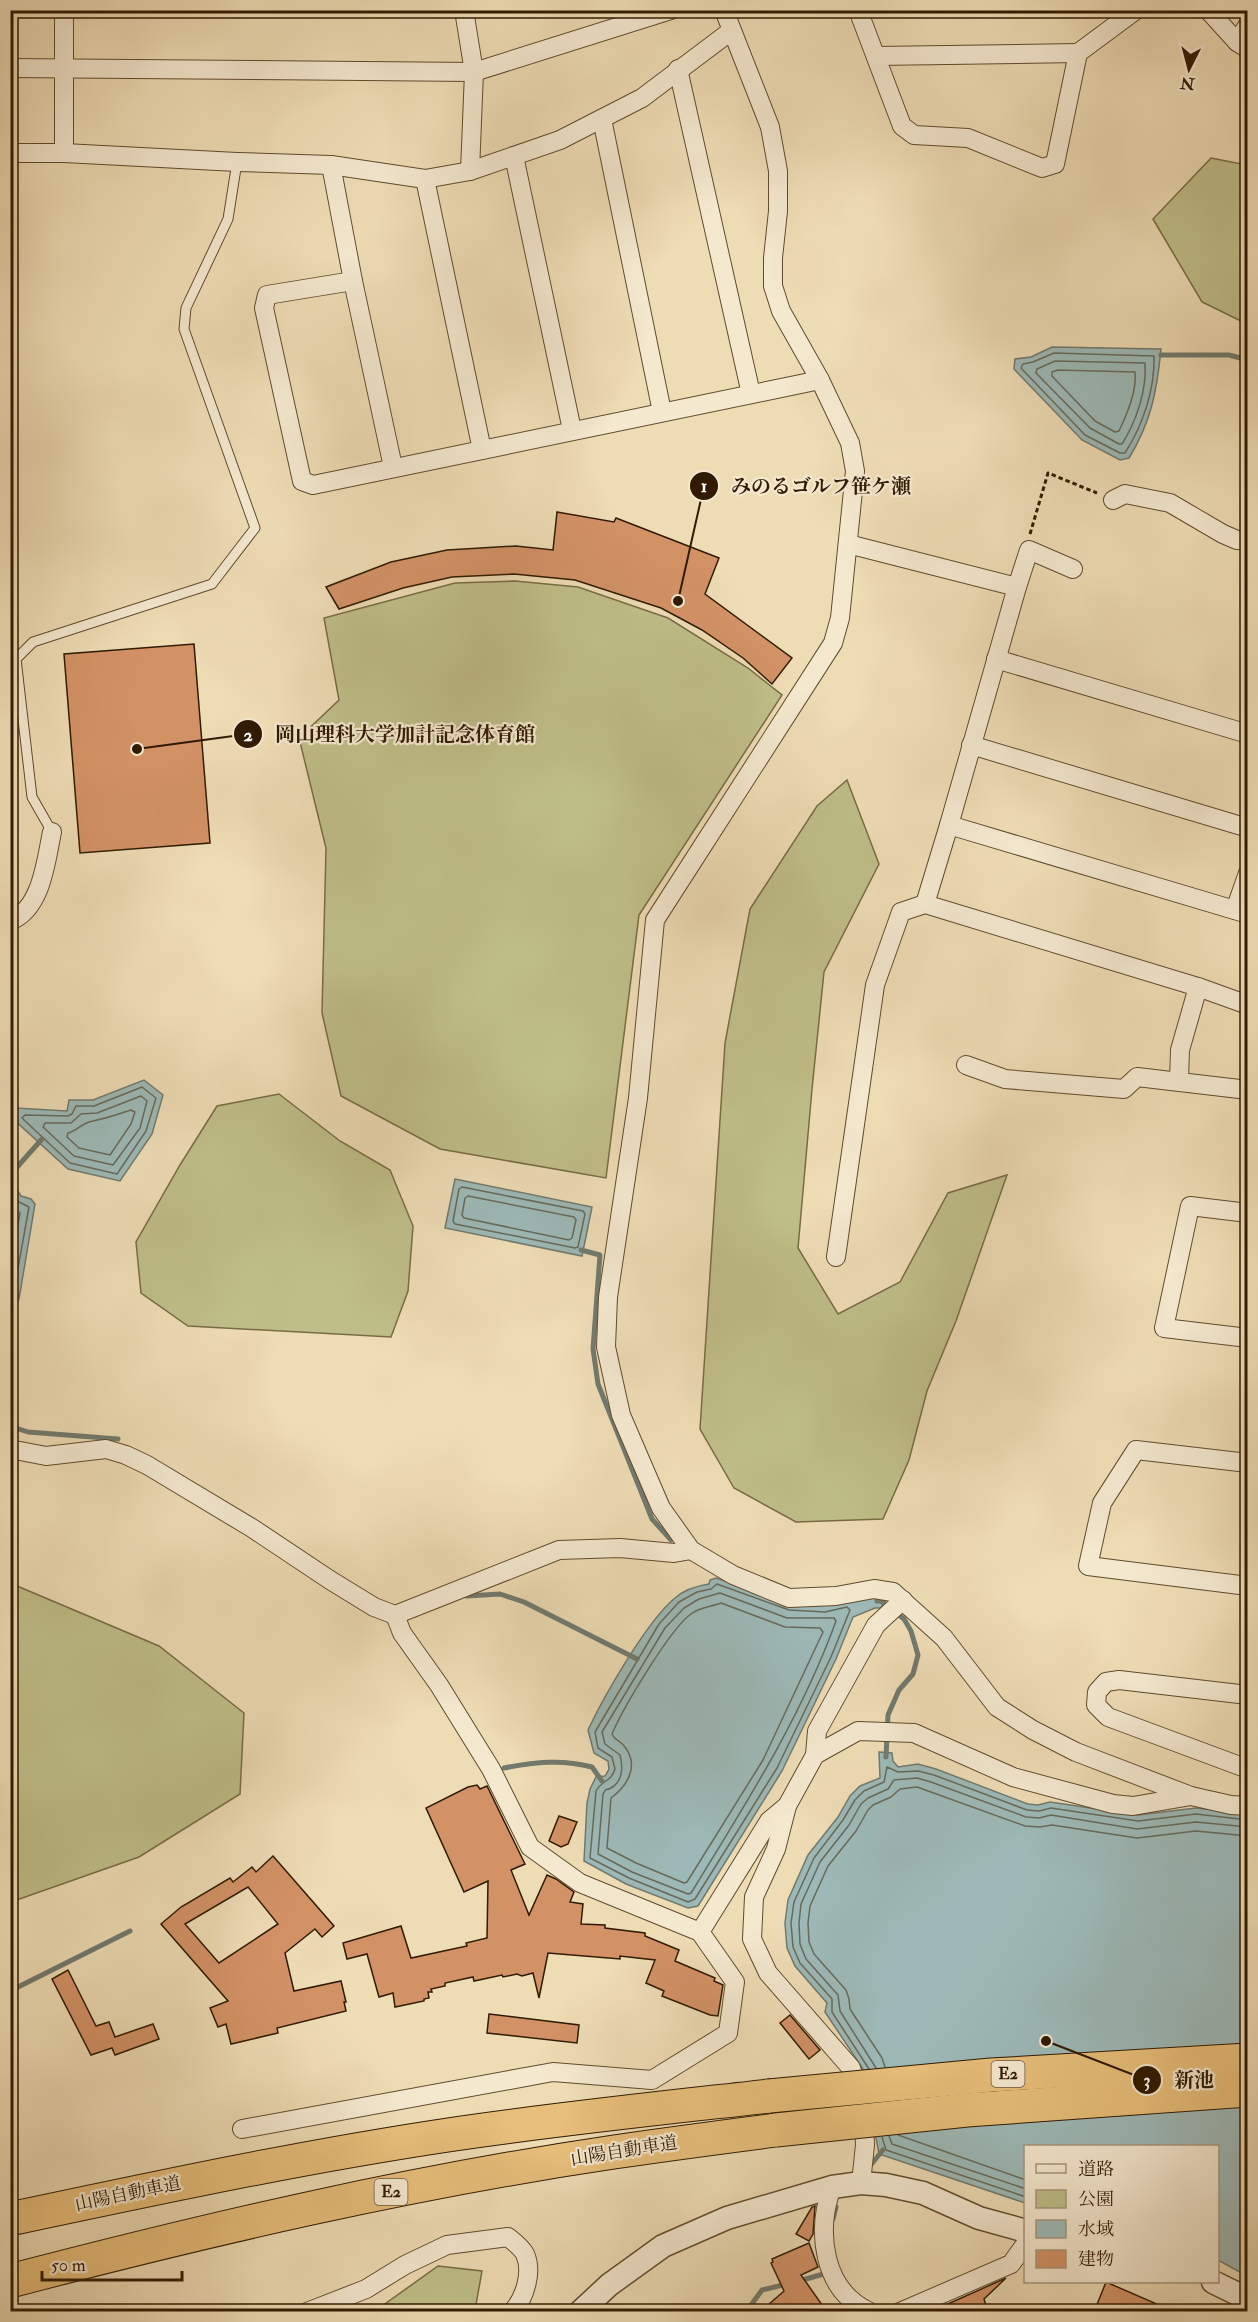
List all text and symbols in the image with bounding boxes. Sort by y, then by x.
north arrow [1159,39,1219,99]
text: N [1179,72,1197,94]
callout: みのるゴルフ笹ケ瀬 [689,467,923,505]
text: みのるゴルフ笹ケ瀬 [731,474,911,499]
text: 1 [701,475,707,498]
callout: 岡山理科大学加計記念体育館 [233,715,547,753]
text: 岡山理科大学加計記念体育館 [275,722,535,747]
text: 2 [243,724,253,747]
road number: E2 [992,2061,1024,2087]
callout: 新池 [1132,2061,1226,2099]
text: 新池 [1174,2068,1214,2093]
text: 3 [1144,2069,1151,2092]
street label: 山陽自動車道 [569,2131,679,2171]
legend [1024,2145,1219,2283]
text: 道路 [1078,2158,1114,2181]
street label: 山陽自動車道 [73,2172,183,2216]
road number: E2 [374,2179,408,2205]
text: 公園 [1078,2188,1114,2211]
text: 水域 [1078,2218,1114,2241]
scale bar [42,2244,182,2282]
text: 建物 [1078,2248,1114,2271]
text: 50 m [51,2254,86,2277]

